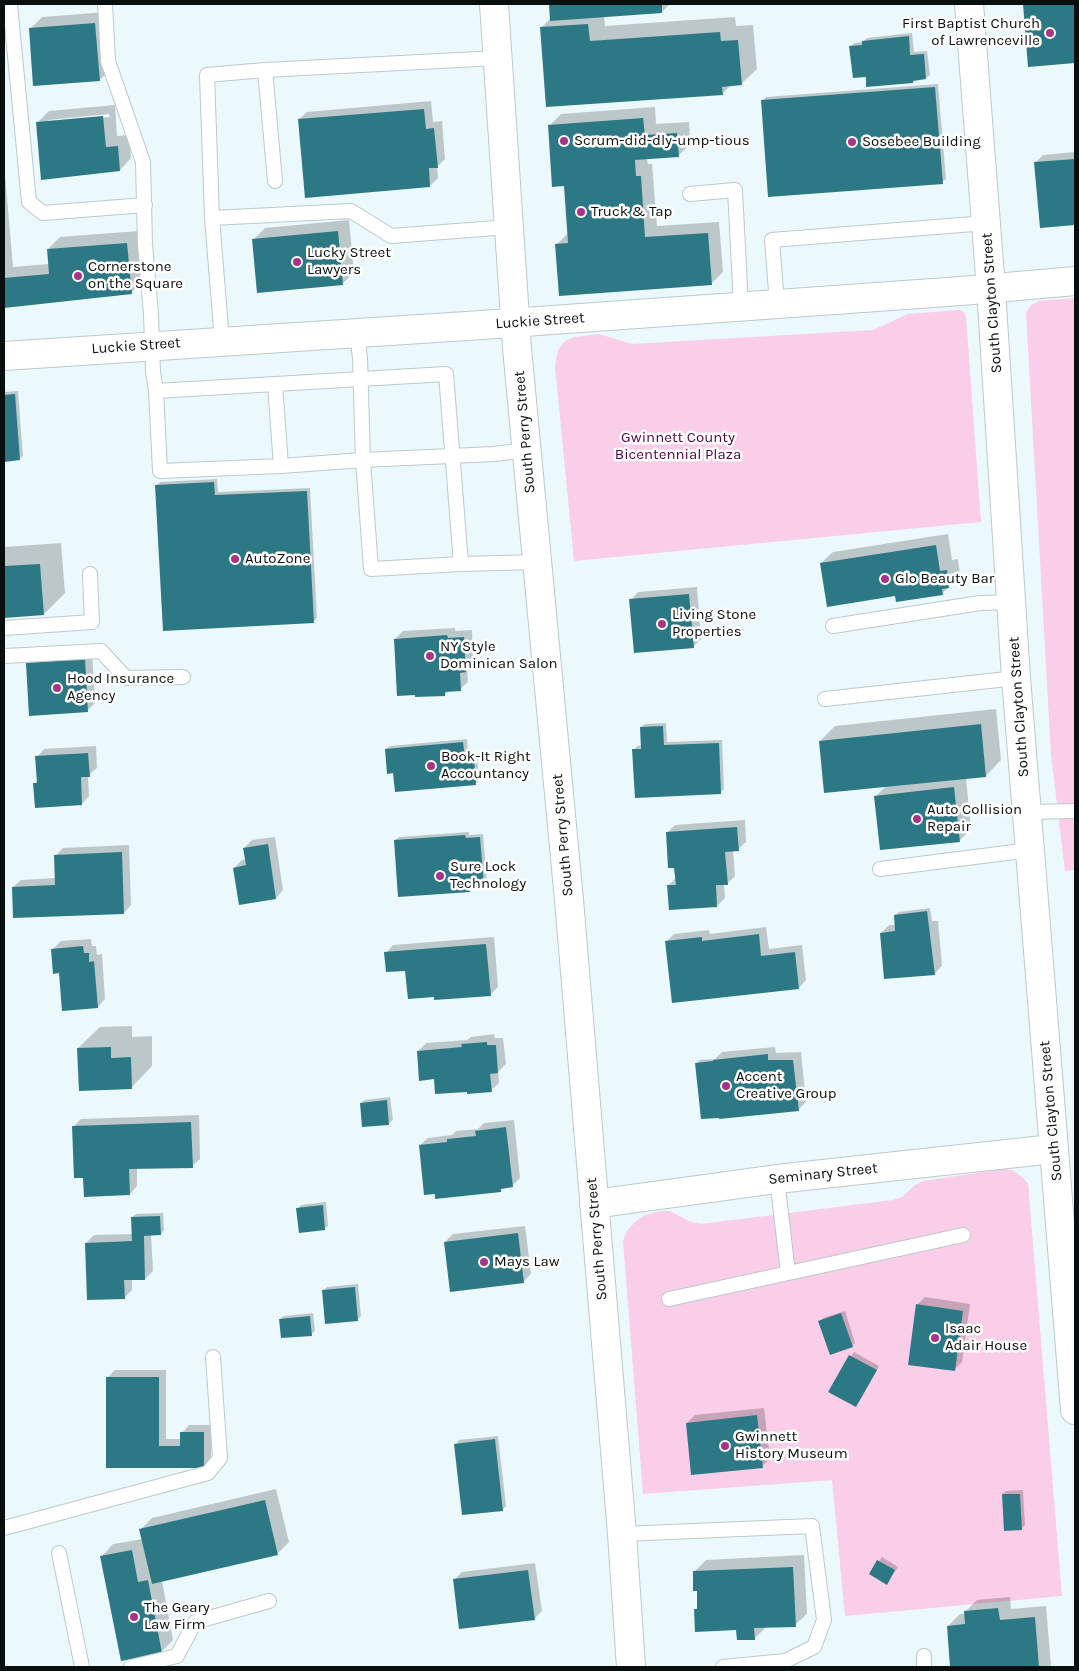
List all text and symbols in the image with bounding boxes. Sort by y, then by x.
place label: First Baptist Church of Lawrenceville [902,15,1040,50]
marker: First Baptist Church of Lawrenceville [1044,27,1056,39]
place label: Scrum-did-dly-ump-tious [574,132,750,150]
place label: Sosebee Building [862,133,981,151]
marker: Scrum-did-dly-ump-tious [558,135,570,147]
marker: Sosebee Building [846,136,858,148]
place label: Truck & Tap [591,203,672,221]
marker: Truck & Tap [575,206,587,218]
street label: South Clayton Street [978,232,1006,374]
place label: Lucky Street Lawyers [307,244,391,279]
marker: Lucky Street Lawyers [291,256,303,268]
place label: Cornerstone on the Square [88,258,183,293]
marker: Cornerstone on the Square [72,270,84,282]
street label: Luckie Street [495,309,585,333]
street label: Luckie Street [91,334,181,358]
street label: South Perry Street [511,370,539,494]
park label: Gwinnett County Bicentennial Plaza [615,429,741,464]
place label: AutoZone [245,550,310,568]
marker: AutoZone [229,553,241,565]
place label: Glo Beauty Bar [895,570,994,588]
marker: Glo Beauty Bar [879,573,891,585]
place label: Living Stone Properties [672,606,756,641]
marker: Living Stone Properties [656,618,668,630]
street label: South Clayton Street [1005,636,1033,778]
place label: NY Style Dominican Salon [440,638,558,673]
marker: NY Style Dominican Salon [424,650,436,662]
place label: Hood Insurance Agency [67,670,174,705]
marker: Hood Insurance Agency [51,682,63,694]
place label: Book-It Right Accountancy [441,748,531,783]
marker: Book-It Right Accountancy [425,760,437,772]
street label: South Perry Street [549,773,577,897]
place label: Auto Collision Repair [927,801,1022,836]
marker: Auto Collision Repair [911,813,923,825]
place label: Sure Lock Technology [450,858,526,893]
marker: Sure Lock Technology [434,870,446,882]
street label: South Clayton Street [1036,1040,1066,1182]
place label: Accent Creative Group [736,1068,837,1103]
marker: Accent Creative Group [720,1080,732,1092]
street label: Seminary Street [767,1159,879,1189]
street label: South Perry Street [583,1177,611,1301]
place label: Mays Law [494,1253,560,1271]
marker: Mays Law [478,1256,490,1268]
place label: Isaac Adair House [945,1320,1027,1355]
marker: Isaac Adair House [929,1332,941,1344]
place label: Gwinnett History Museum [735,1428,848,1463]
marker: Gwinnett History Museum [719,1440,731,1452]
place label: The Geary Law Firm [144,1599,210,1634]
marker: The Geary Law Firm [128,1611,140,1623]

